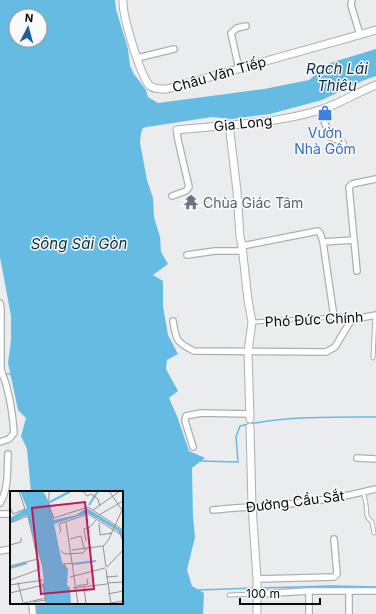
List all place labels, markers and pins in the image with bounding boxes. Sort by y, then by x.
shop icon: Vườn Nhà Gốm [316,104,334,122]
place label: Vườn Nhà Gốm [294,124,356,157]
temple icon: Chùa Giác Tâm [182,193,200,211]
place label: Chùa Giác Tâm [203,194,303,211]

